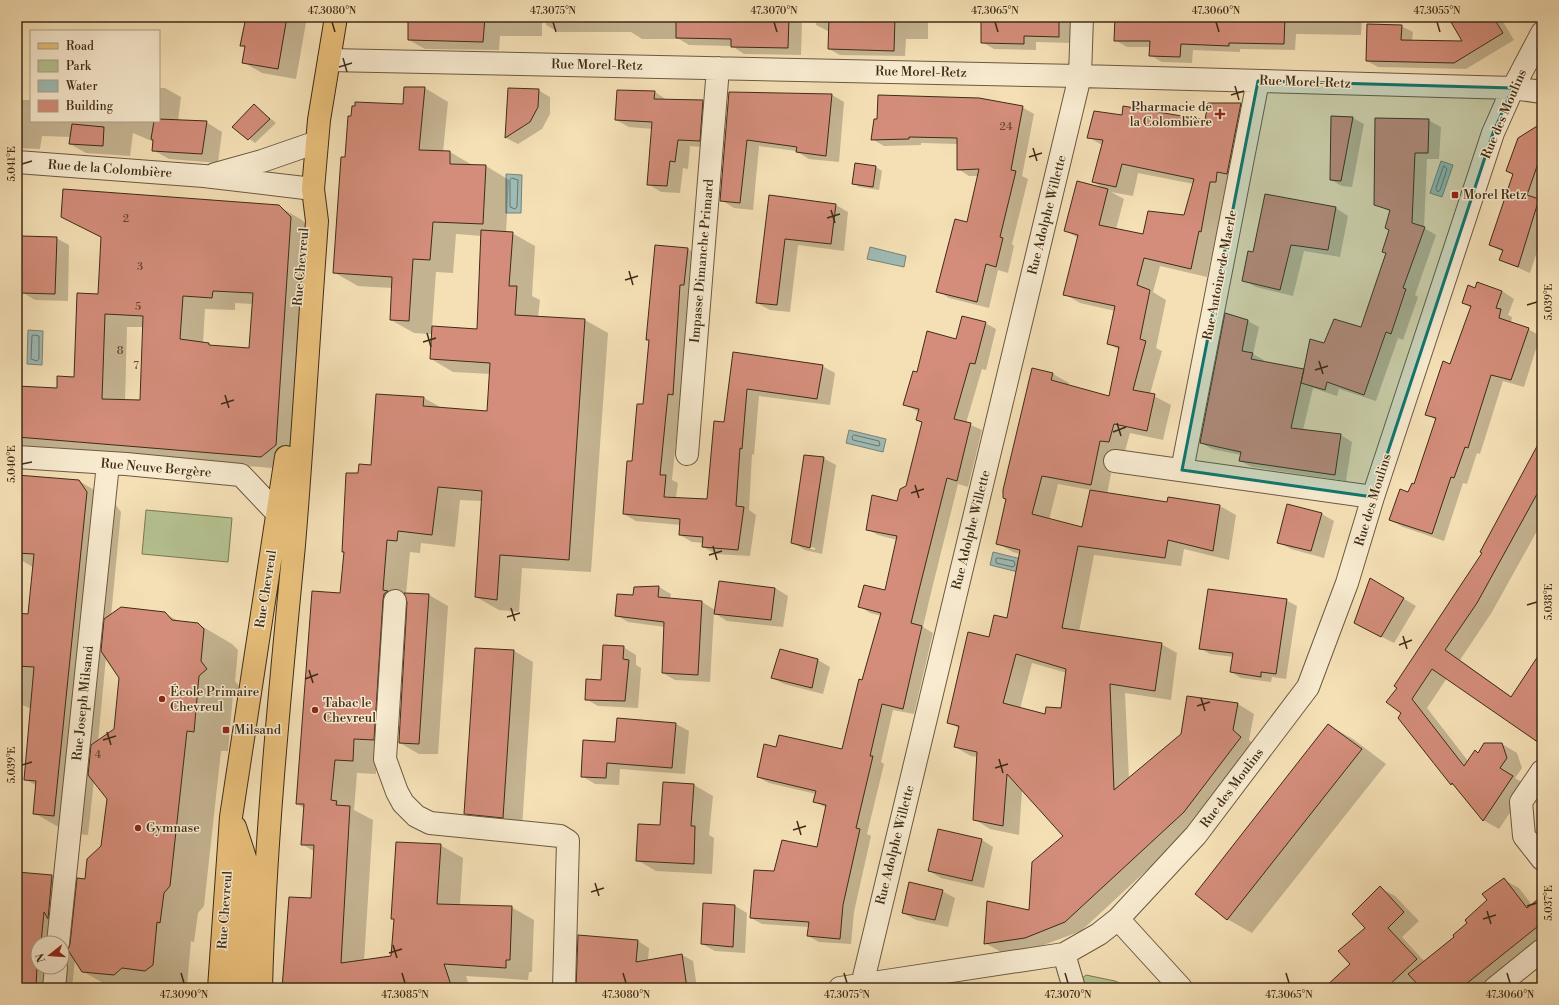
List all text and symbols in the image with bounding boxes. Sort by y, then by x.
text: 47.3080°N [308,5,357,17]
text: 47.3075°N [530,5,577,17]
text: 47.3070°N [750,5,798,17]
text: 47.3065°N [971,5,1019,17]
text: 47.3060°N [1192,5,1241,17]
text: 47.3055°N [1414,5,1461,17]
legend [30,30,160,122]
text: Road [66,39,94,54]
street label: Rue Morel-Retz [551,56,643,74]
text: Park [66,59,92,74]
street label: Rue Morel-Retz [875,63,967,81]
street label: Rue des Moulins [1478,67,1530,161]
street label: Rue Morel-Retz [1259,72,1351,92]
text: Water [65,79,98,94]
text: Building [65,99,114,114]
place label: Pharmacie de la Colombière [1130,99,1212,130]
marker: Pharmacie de la Colombière [1215,109,1225,119]
house number: 24 [1000,120,1013,134]
text: 5.041°E [6,146,18,182]
street label: Rue Adolphe Willette [1024,153,1070,277]
street label: Rue de la Colombière [47,157,173,181]
street label: Impasse Dimanche Primard [687,178,717,344]
place label: Morel Retz [1463,187,1527,203]
marker: Morel Retz [1450,190,1460,200]
street label: Rue Antoine de Maerle [1200,208,1241,342]
house number: 2 [123,212,129,226]
street label: Rue Chevreul [290,227,312,307]
house number: 3 [137,260,143,274]
text: 5.039°E [1543,284,1555,320]
house number: 5 [135,300,141,314]
house number: 8 [117,344,124,358]
house number: 7 [133,359,139,373]
text: 5.040°E [6,445,18,483]
street label: Rue des Moulins [1351,452,1395,548]
street label: Rue Neuve Bergère [100,455,212,481]
street label: Rue Adolphe Willette [948,468,994,592]
street label: Rue Chevreul [252,549,280,629]
text: 5.038°E [1543,584,1555,620]
street label: Rue Joseph Milsand [69,644,97,761]
place label: École Primaire Chevreul [170,683,260,715]
marker: École Primaire Chevreul [157,694,167,704]
place label: Tabac le Chevreul [323,695,376,726]
marker: Tabac le Chevreul [310,705,320,715]
place label: Milsand [234,722,282,738]
marker: Milsand [221,725,231,735]
street label: Rue des Moulins [1197,745,1267,831]
text: 5.039°E [6,747,18,783]
house number: 4 [95,748,102,762]
street label: Rue Adolphe Willette [872,783,918,907]
place label: Gymnase [146,820,200,836]
marker: Gymnase [133,823,143,833]
street label: Rue Chevreul [214,870,236,950]
text: 5.037°E [1543,885,1555,921]
north arrow [30,935,70,975]
text: N [33,951,49,964]
text: 47.3090°N [160,989,209,1001]
text: 47.3085°N [381,989,429,1001]
text: 47.3080°N [602,989,651,1001]
text: 47.3075°N [824,989,871,1001]
text: 47.3070°N [1044,989,1092,1001]
text: 47.3065°N [1265,989,1313,1001]
text: 47.3060°N [1486,989,1535,1001]

